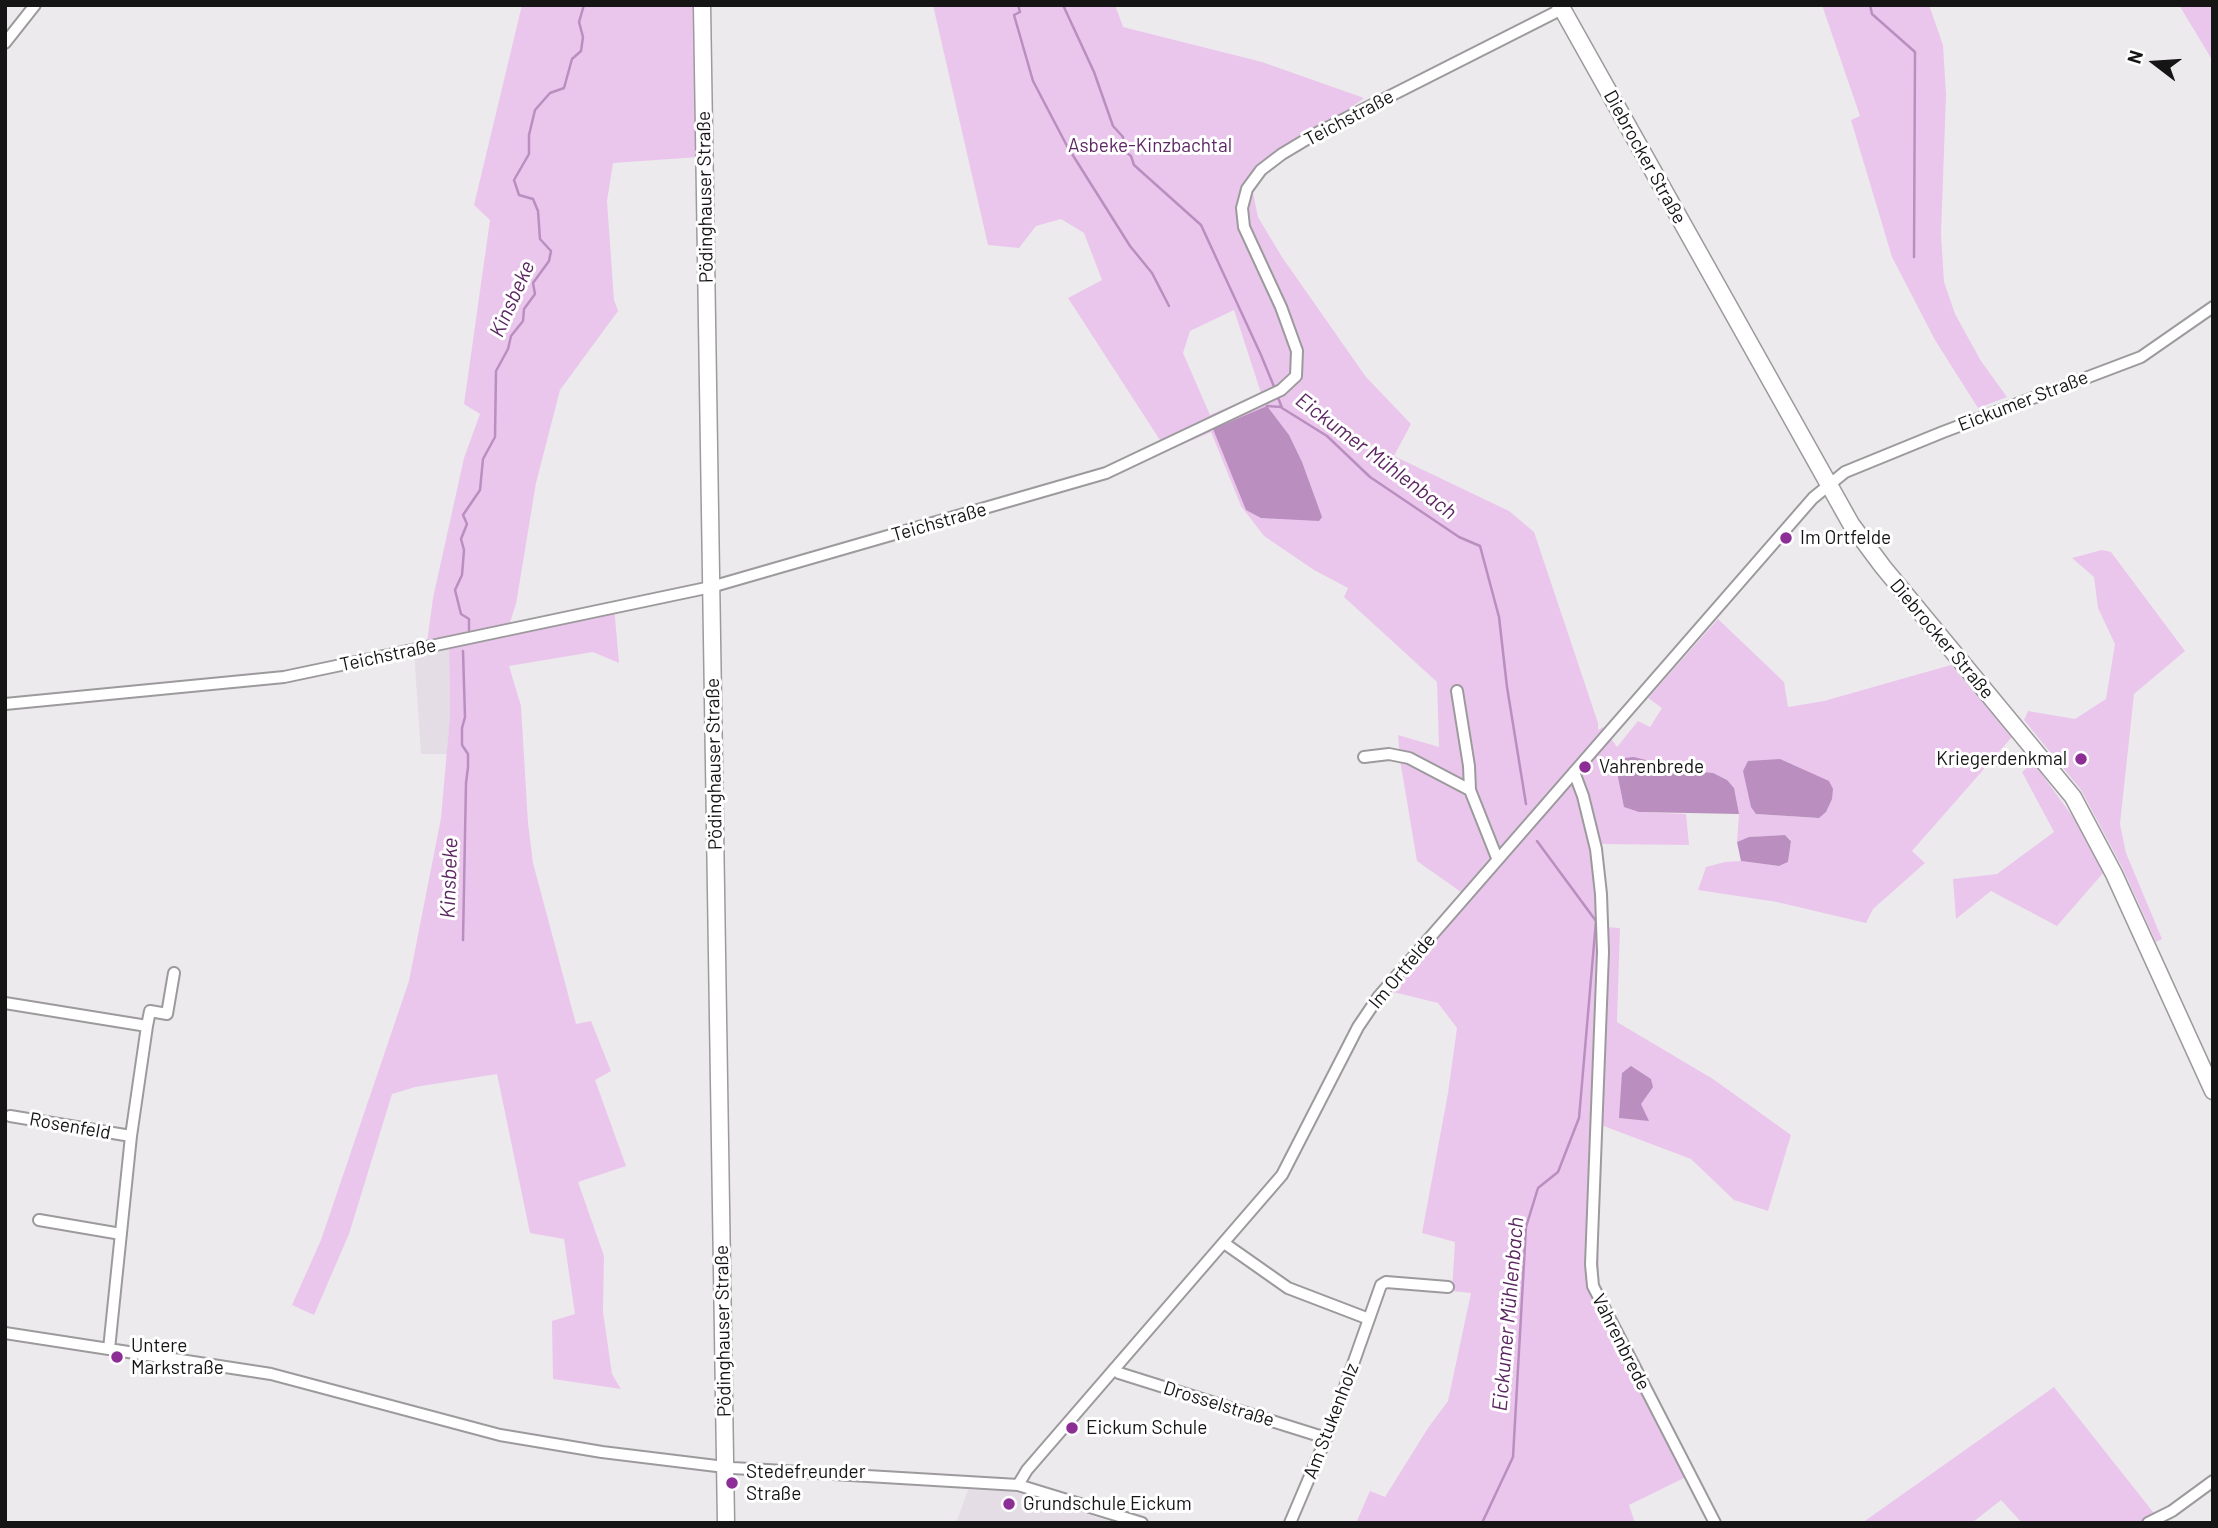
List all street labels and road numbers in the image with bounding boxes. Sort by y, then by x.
street label: Teichstraße [1300,85,1398,151]
street label: Diebrocker Straße [1599,86,1691,228]
street label: Pödinghauser Straße [692,111,718,283]
street label: Eickumer Straße [1955,366,2091,436]
street label: Teichstraße [889,498,989,546]
street label: Diebrocker Straße [1885,574,1999,704]
street label: Teichstraße [338,634,438,676]
street label: Pödinghauser Straße [701,678,727,850]
street label: Im Ortfelde [1364,929,1440,1013]
street label: Rosenfeld [28,1108,112,1144]
street label: Pödinghauser Straße [710,1245,736,1417]
street label: Vahrenbrede [1587,1290,1655,1394]
street label: Am Stukenholz [1298,1360,1364,1482]
street label: Drosselstraße [1161,1376,1277,1432]

